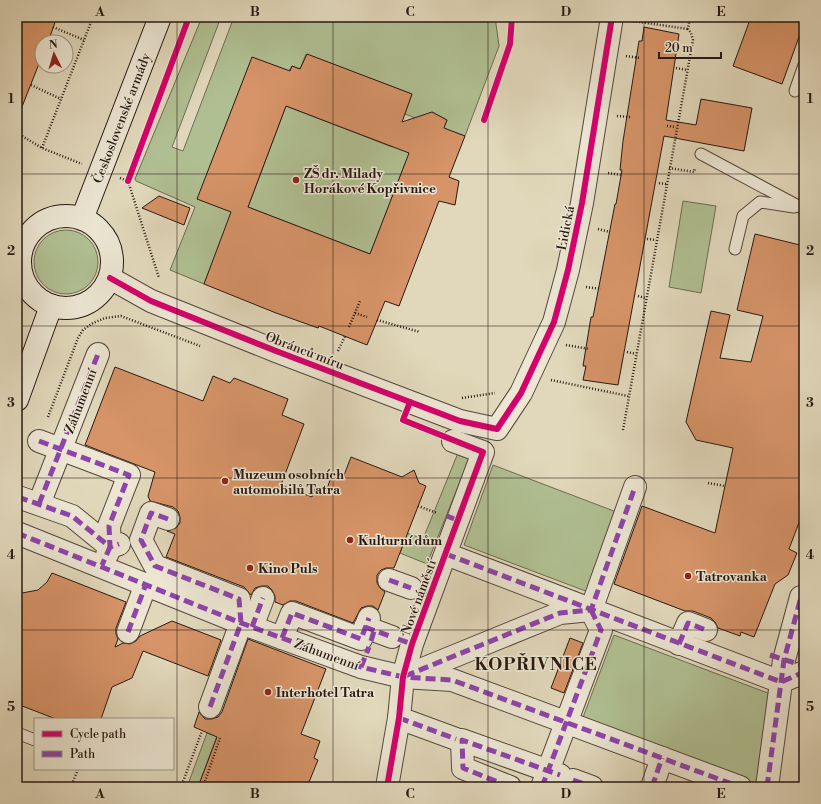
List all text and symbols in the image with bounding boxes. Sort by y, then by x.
text: A [94,4,105,20]
text: B [250,4,260,20]
text: C [405,4,415,20]
text: D [561,4,571,20]
text: E [716,4,726,20]
north arrow [34,34,74,74]
scale bar [659,34,721,60]
text: N [48,38,58,52]
text: 20 m [665,41,693,56]
street label: Československé armády [89,50,154,186]
text: 1 [8,91,15,107]
text: 1 [807,91,814,107]
place label: ZŠ dr. Milady Horákové Kopřivnice [304,165,436,197]
marker: ZŠ dr. Milady Horákové Kopřivnice [291,175,301,185]
street label: Lidická [554,204,578,252]
text: 2 [7,243,15,259]
text: 2 [806,243,814,259]
street label: Obránců míru [263,329,347,374]
street label: Záhumenní [61,366,101,436]
text: 3 [7,395,15,411]
text: 3 [806,395,814,411]
place label: Muzeum osobních automobilů Tatra [233,467,344,498]
marker: Muzeum osobních automobilů Tatra [220,476,230,486]
place label: Kulturní dům [358,533,442,549]
marker: Kulturní dům [345,535,355,545]
text: 4 [7,547,16,563]
text: 4 [806,547,815,563]
street label: Nové náměstí [398,557,440,637]
place label: Kino Puls [258,561,318,577]
marker: Kino Puls [245,563,255,573]
place label: Tatrovanka [696,569,768,585]
marker: Tatrovanka [683,571,693,581]
street label: Záhumenní [292,636,362,674]
district label: KOPŘIVNICE [474,653,598,676]
place label: Interhotel Tatra [276,685,375,701]
marker: Interhotel Tatra [263,687,273,697]
text: 5 [7,699,15,715]
text: 5 [806,699,814,715]
legend [34,718,174,770]
text: Cycle path [70,727,126,742]
text: Path [70,747,95,762]
text: A [94,786,105,802]
text: B [250,786,260,802]
text: C [405,786,415,802]
text: D [561,786,571,802]
text: E [716,786,726,802]

